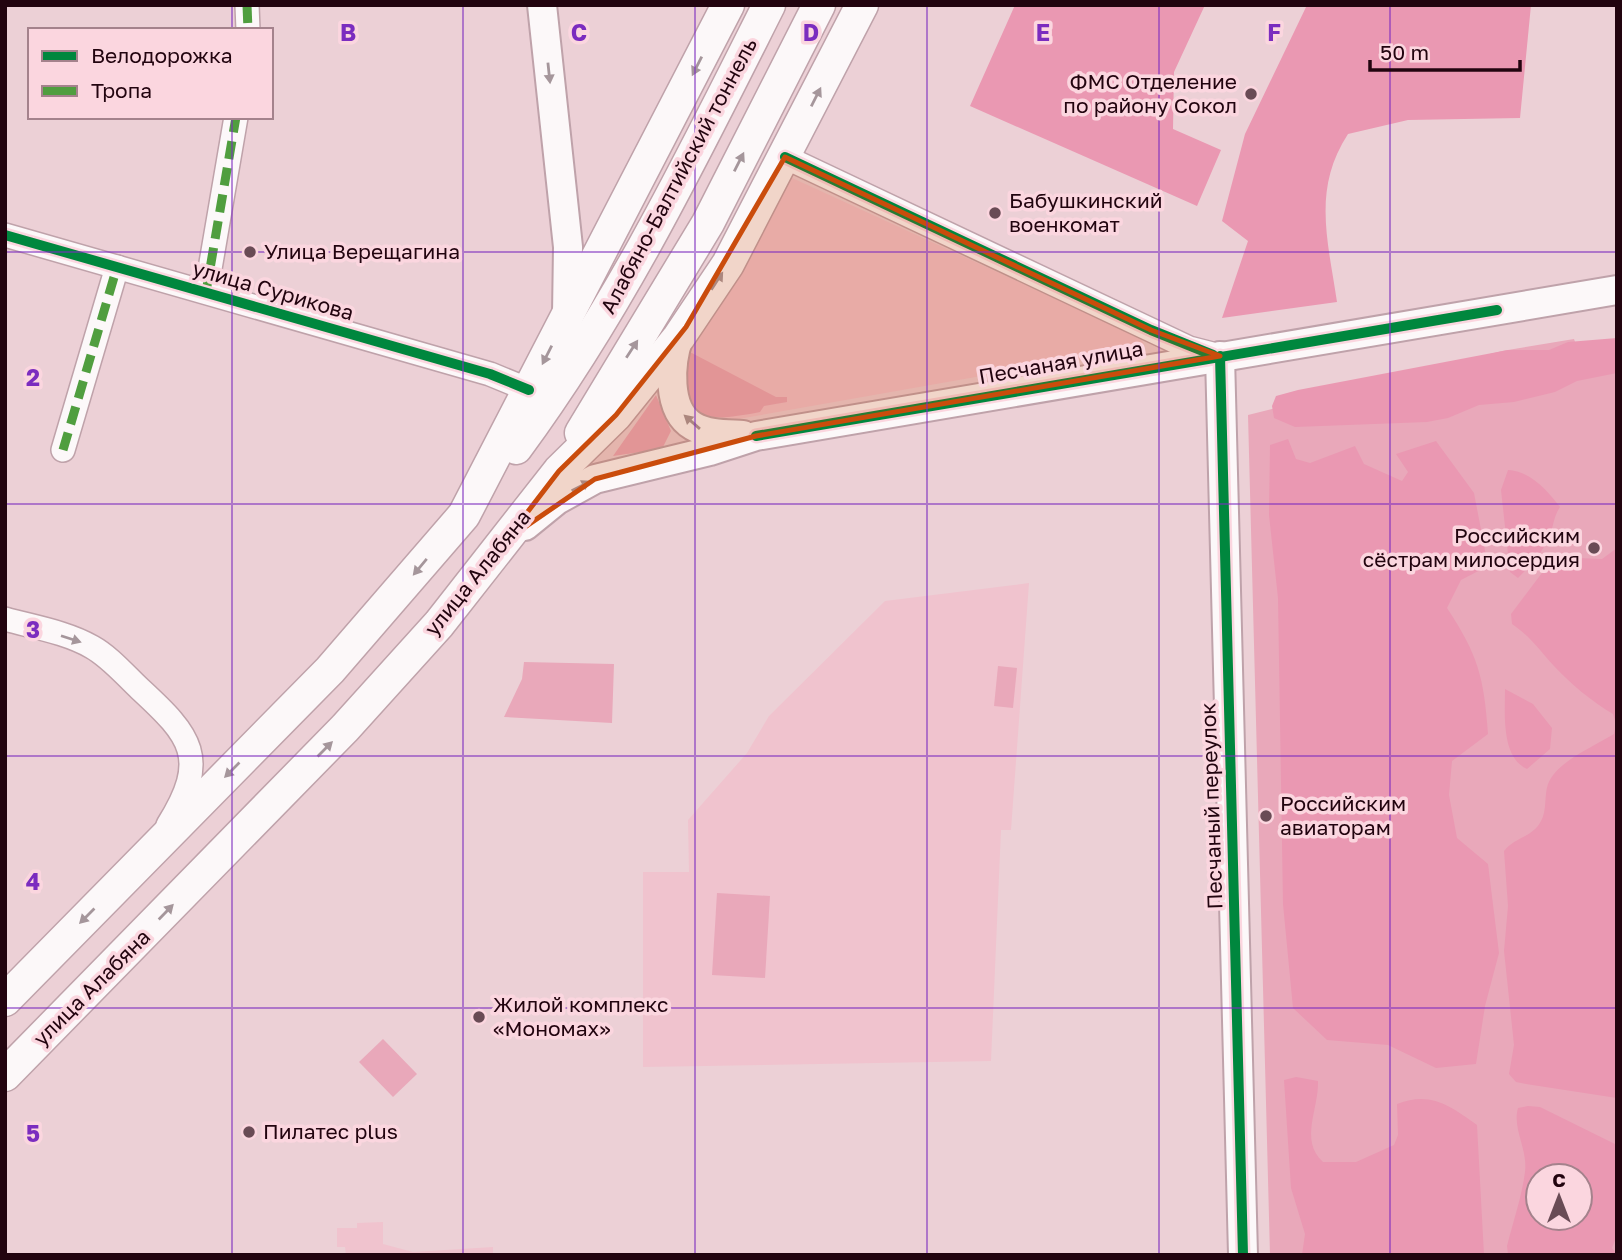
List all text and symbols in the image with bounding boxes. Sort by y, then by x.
text: B [340,18,356,46]
text: C [571,18,587,46]
text: D [803,18,819,46]
text: E [1036,18,1050,46]
text: F [1267,18,1281,46]
legend [28,28,273,119]
scale bar [1370,28,1520,72]
street label: Алабяно-Балтийский тоннель [594,33,762,318]
text: 50 m [1380,39,1429,65]
text: Велодорожка [91,42,233,68]
one-way arrow [692,56,703,76]
one-way arrow [544,62,555,84]
place label: ФМС Отделение по району Сокол [1063,68,1237,118]
text: Тропа [91,77,152,103]
marker: ФМС Отделение по району Сокол [1243,86,1259,102]
one-way arrow [811,87,822,107]
one-way arrow [733,152,745,172]
place label: Бабушкинский военкомат [1009,187,1163,237]
marker: Бабушкинский военкомат [987,205,1003,221]
place label: Улица Верещагина [264,238,460,264]
marker: Улица Верещагина [242,244,258,260]
street label: улица Сурикова [190,255,357,325]
one-way arrow [710,271,723,290]
street label: Песчаная улица [977,335,1145,389]
one-way arrow [625,340,639,358]
one-way arrow [541,345,552,365]
text: 2 [26,363,40,391]
one-way arrow [683,414,701,429]
one-way arrow [571,481,591,492]
street label: улица Алабяна [418,504,536,641]
place label: Российским сёстрам милосердия [1363,522,1580,572]
marker: Российским сёстрам милосердия [1586,540,1602,556]
one-way arrow [413,559,428,576]
text: 3 [26,615,40,643]
one-way arrow [60,634,81,644]
street label: Песчаный переулок [1194,702,1228,910]
one-way arrow [317,741,333,757]
one-way arrow [224,761,240,778]
place label: Российским авиаторам [1280,790,1406,840]
marker: Российским авиаторам [1258,808,1274,824]
text: 4 [26,867,40,895]
one-way arrow [158,904,174,921]
one-way arrow [79,908,96,925]
street label: улица Алабяна [27,923,155,1051]
place label: Жилой комплекс «Мономах» [493,991,668,1041]
marker: Жилой комплекс «Мономах» [471,1009,487,1025]
place label: Пилатес plus [263,1118,398,1144]
text: 5 [26,1119,40,1147]
marker: Пилатес plus [241,1124,257,1140]
north arrow [1524,1162,1594,1232]
text: С [1552,1168,1566,1191]

